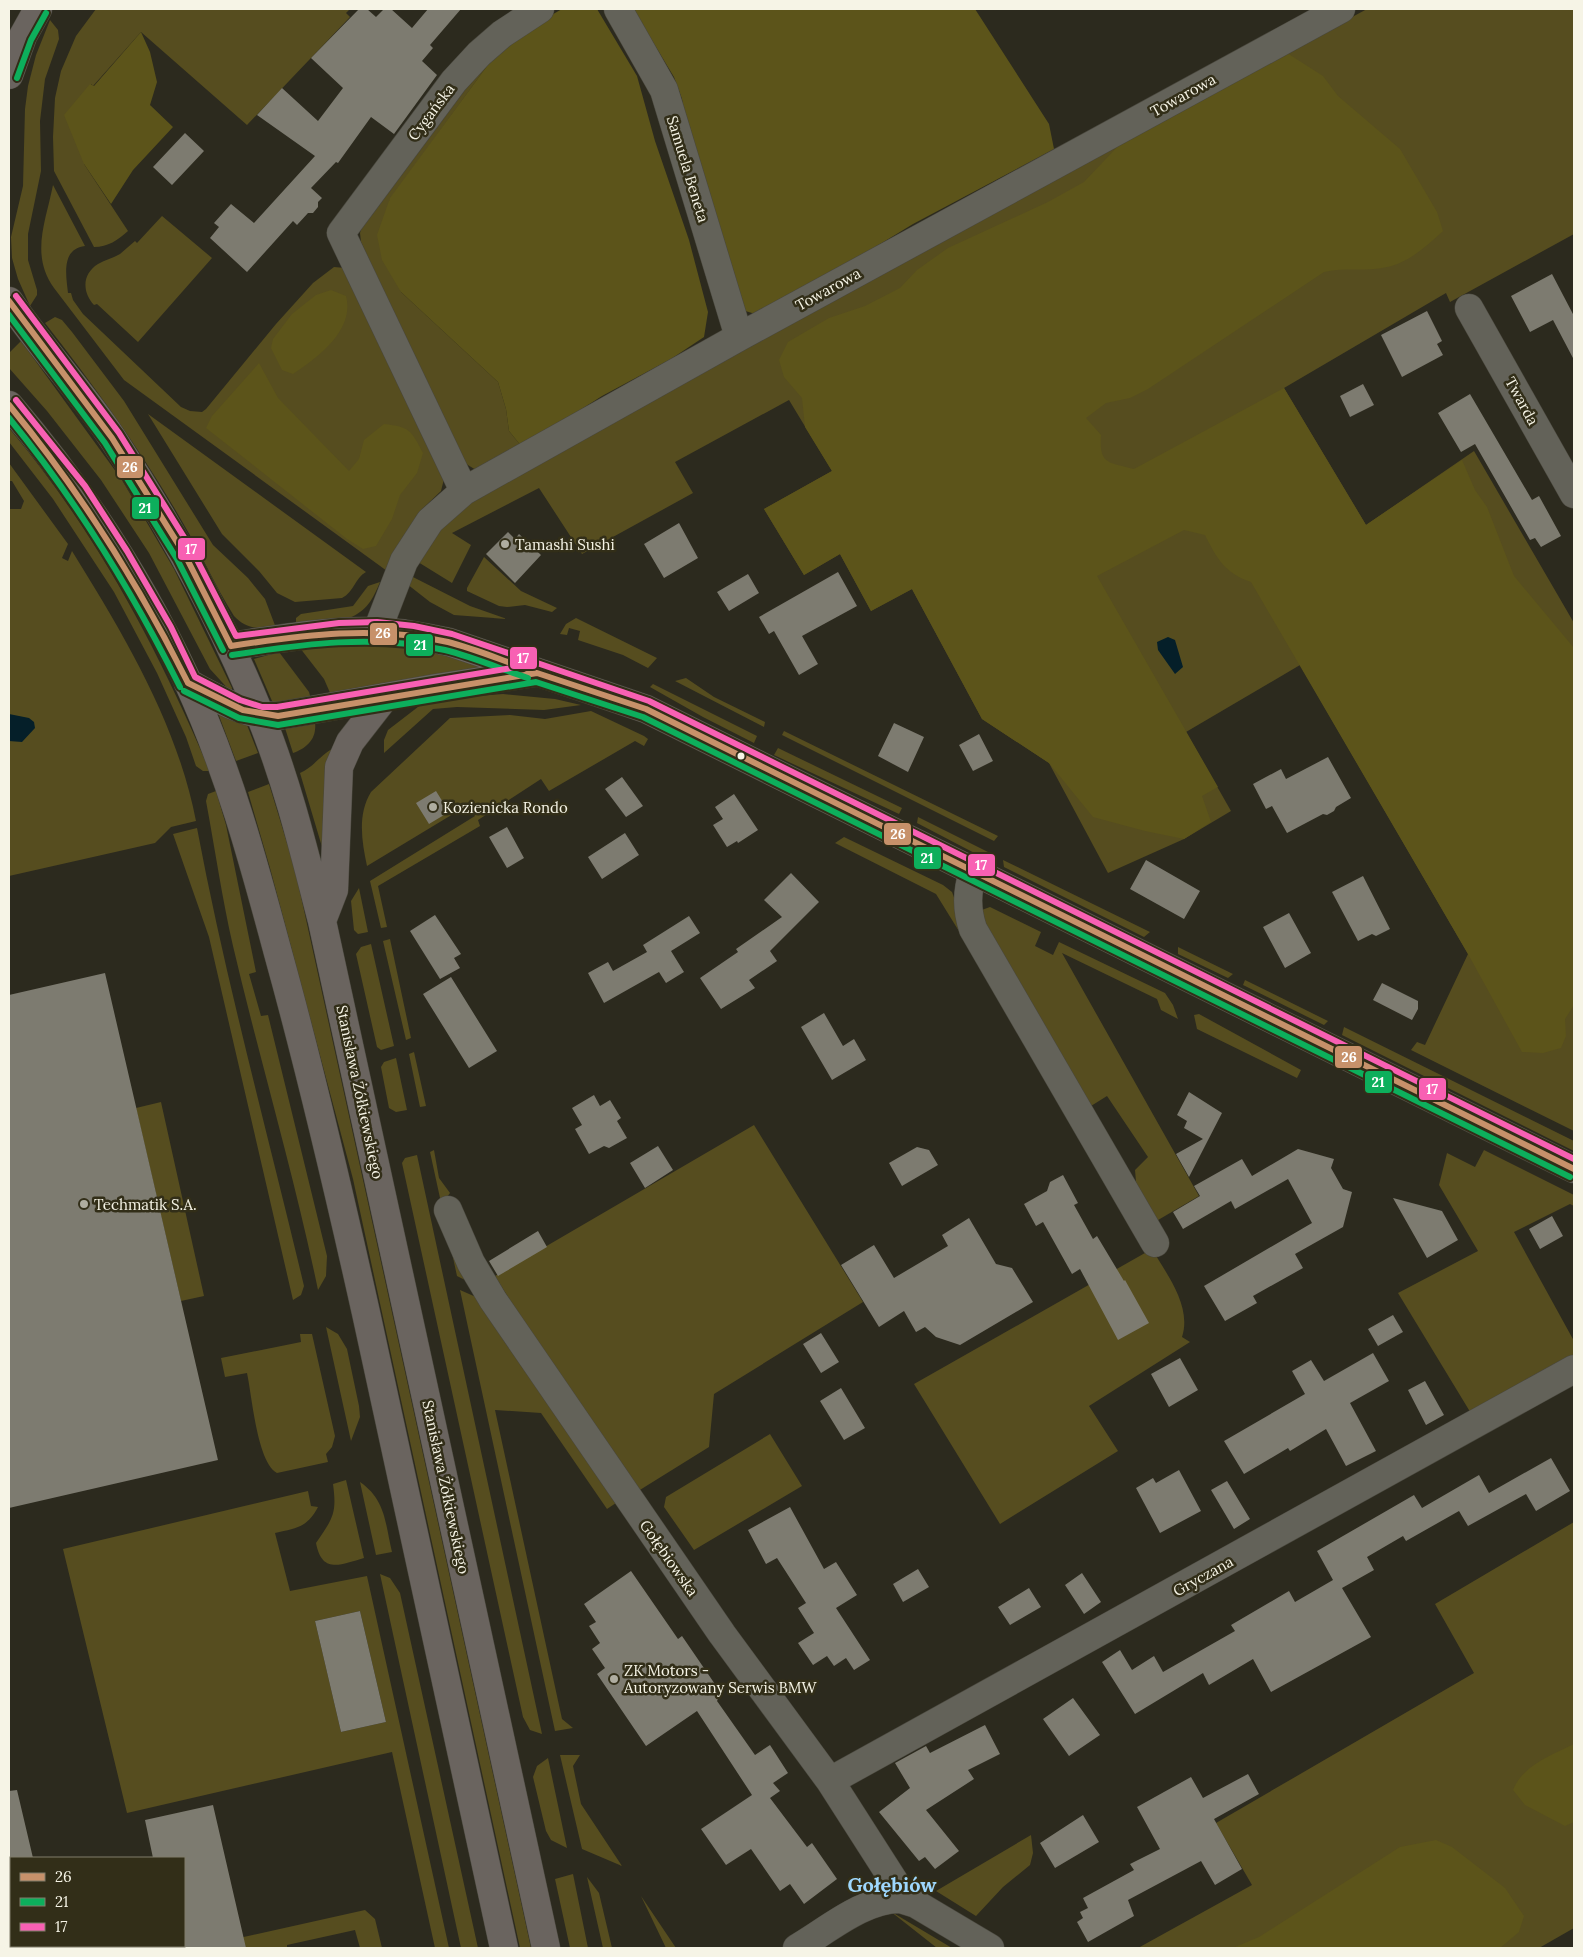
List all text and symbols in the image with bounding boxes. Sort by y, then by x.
street label: Towarowa [1147,69,1219,121]
street label: Cygańska [404,80,459,144]
street label: Samuela Beneta [663,113,713,225]
street label: Towarowa [792,263,864,315]
street label: Twarda [1501,374,1543,429]
line badge: 26 [116,455,144,479]
text: 26 [122,458,138,476]
line badge: 21 [131,496,160,520]
text: 21 [138,499,152,517]
place label: Tamashi Sushi [515,535,615,554]
line badge: 17 [177,537,206,561]
marker: Tamashi Sushi [499,538,511,550]
text: 17 [185,540,198,558]
line badge: 26 [369,622,398,646]
text: 26 [375,624,391,642]
line badge: 21 [405,633,434,657]
text: 21 [413,636,427,654]
line badge: 17 [509,646,538,670]
text: 17 [517,649,530,667]
unlabelled marker [736,751,746,761]
place label: Kozienicka Rondo [443,798,568,817]
marker: Kozienicka Rondo [427,801,439,813]
line badge: 26 [883,822,912,846]
text: 26 [890,825,906,843]
line badge: 21 [913,846,942,870]
text: 21 [920,849,934,867]
line badge: 17 [967,853,996,877]
text: 17 [975,856,988,874]
street label: Stanisława Żółkiewskiego [332,1003,388,1181]
line badge: 26 [1334,1045,1363,1069]
text: 26 [1341,1048,1357,1066]
line badge: 21 [1364,1070,1393,1094]
text: 21 [1371,1073,1385,1091]
line badge: 17 [1418,1077,1447,1101]
text: 17 [1426,1080,1439,1098]
place label: Techmatik S.A. [94,1195,197,1214]
marker: Techmatik S.A. [78,1198,90,1210]
street label: Stanisława Żółkiewskiego [418,1398,474,1576]
street label: Gołębiowska [636,1516,703,1600]
street label: Gryczana [1169,1552,1237,1600]
place label: ZK Motors - Autoryzowany Serwis BMW [623,1661,818,1697]
marker: ZK Motors - Autoryzowany Serwis BMW [608,1673,620,1685]
legend [10,1857,185,1947]
text: 26 [55,1867,72,1886]
district label: Gołębiów [847,1872,937,1897]
text: 21 [55,1892,69,1911]
text: 17 [55,1917,67,1936]

